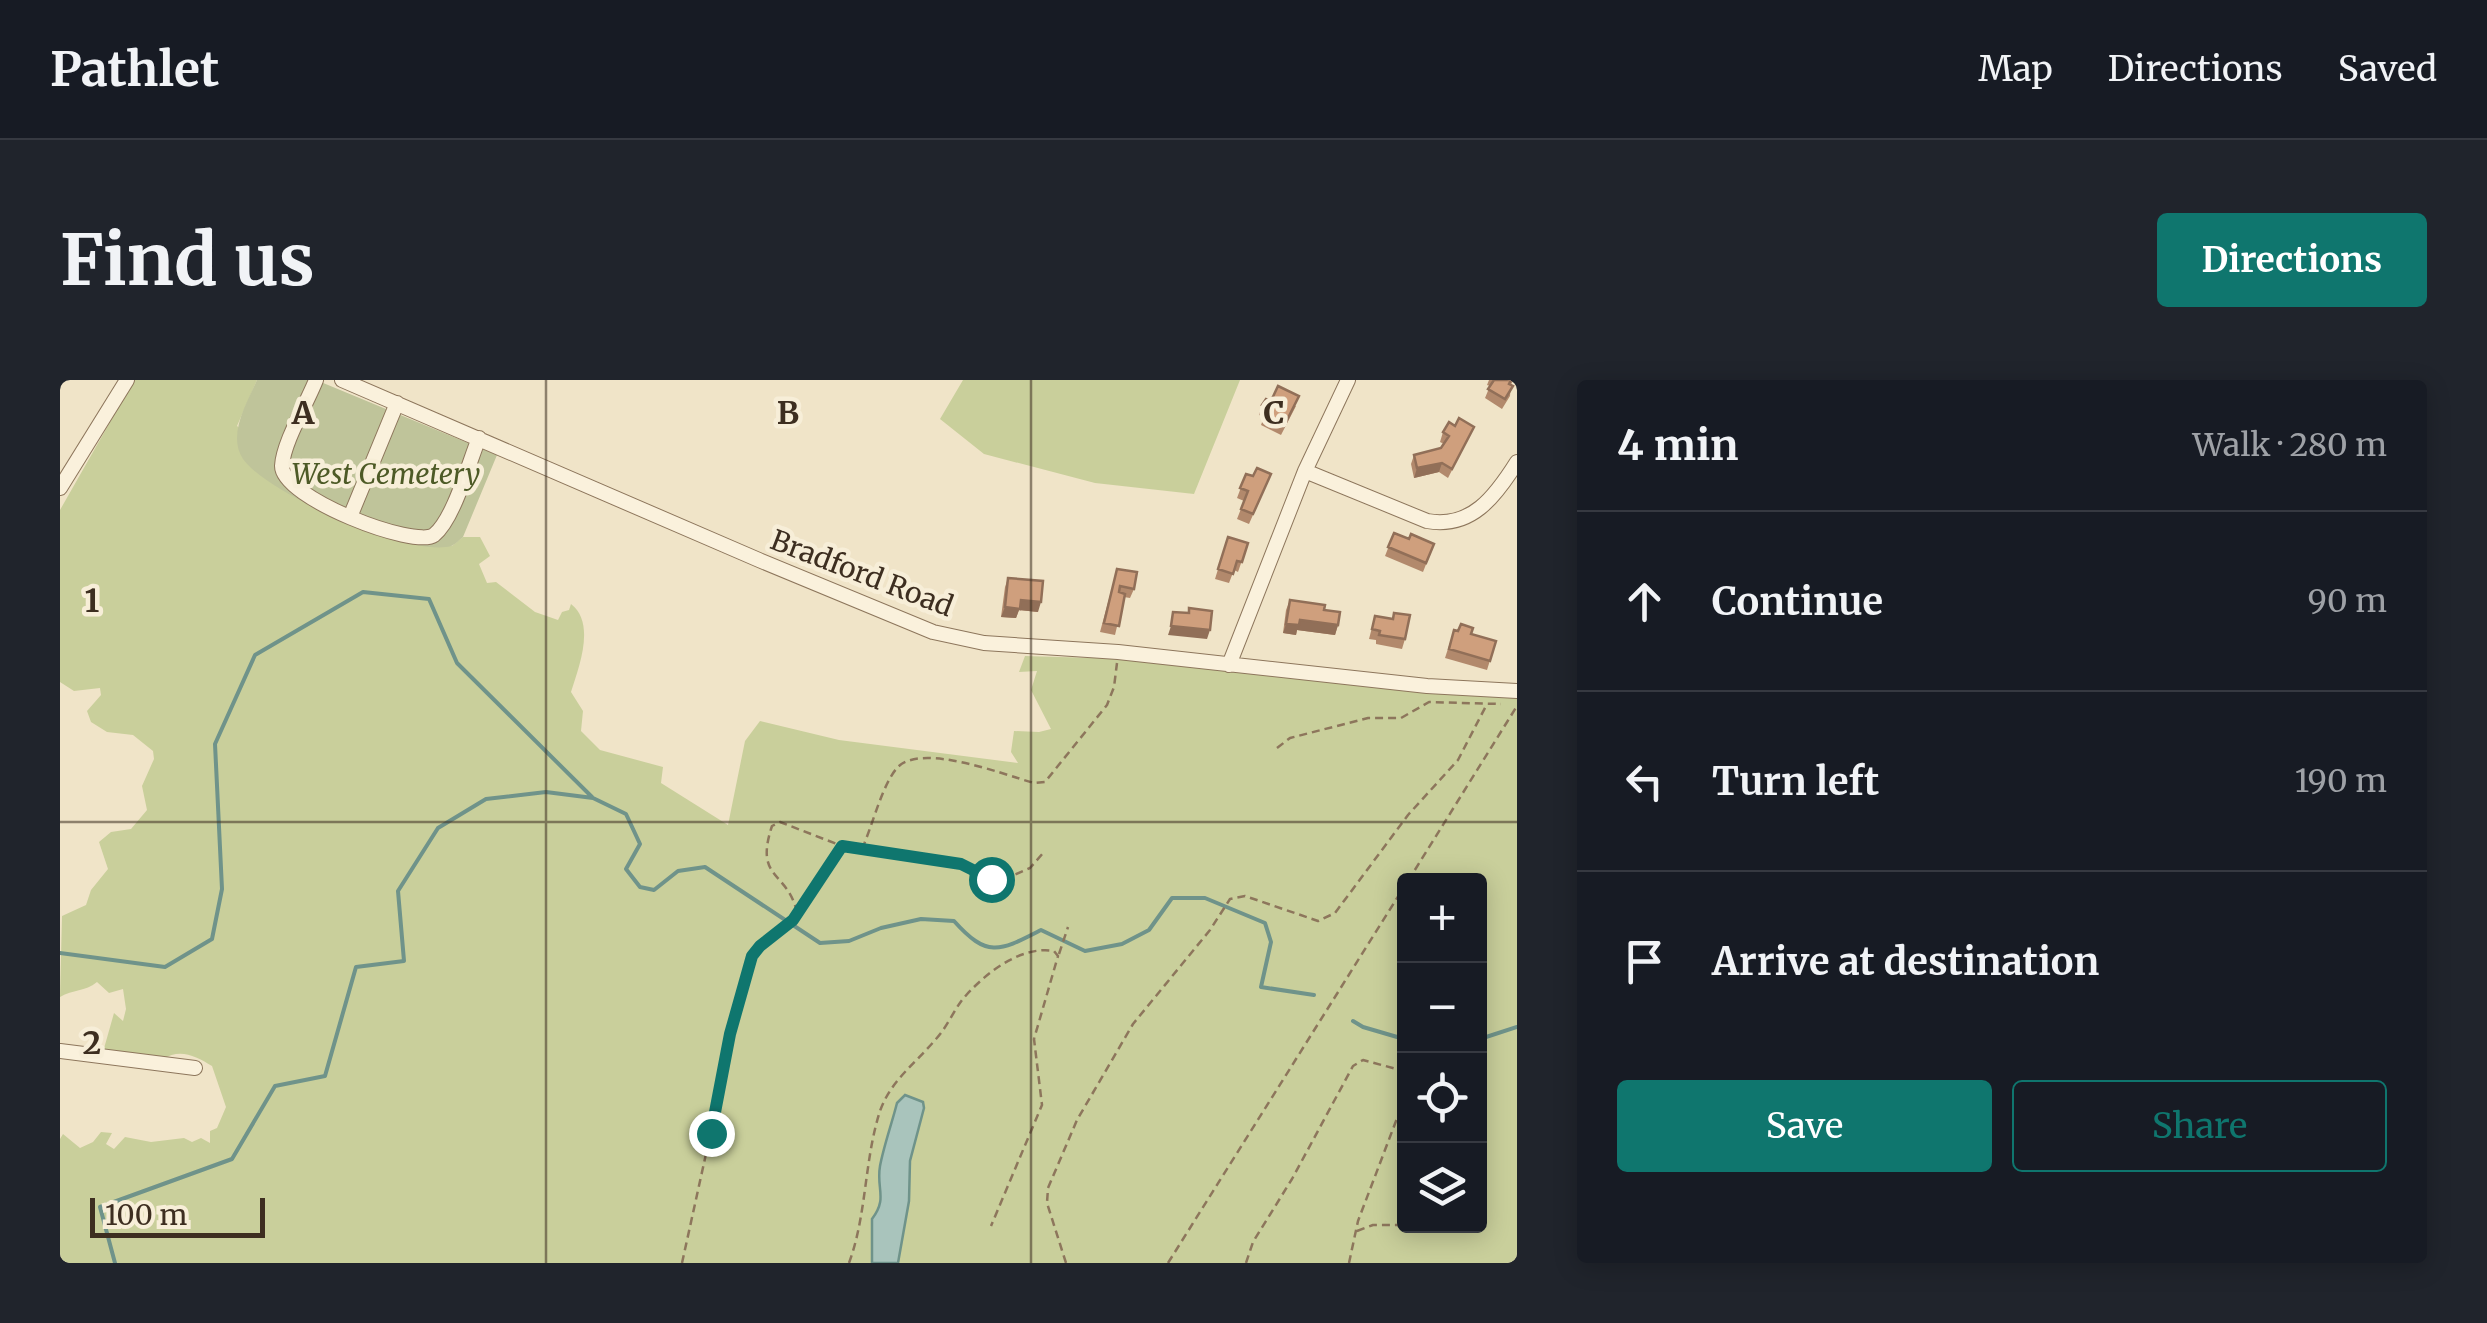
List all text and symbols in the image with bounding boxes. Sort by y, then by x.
text: Pathlet [50,39,219,99]
text: Map [1978,47,2053,91]
text: Directions [2108,47,2283,91]
text: Saved [2338,47,2437,91]
button: Directions [2157,213,2427,307]
text: Find us [60,216,315,304]
text: A [291,393,316,433]
text: B [777,393,799,433]
text: C [1263,393,1285,433]
text: 4 min [1617,419,1739,471]
text: Walk · 280 m [2192,425,2387,465]
park label: West Cemetery [292,456,480,492]
street label: Bradford Road [766,522,958,624]
icon: ahead [1617,574,1672,629]
text: Continue [1712,578,1883,625]
text: 1 [85,581,100,621]
text: 90 m [2308,581,2387,621]
icon: left [1617,754,1672,809]
text: Turn left [1712,758,1879,805]
text: 190 m [2295,761,2387,801]
route start [969,857,1015,903]
map controls [1397,873,1487,1233]
button: + [1397,873,1487,963]
icon: arrive [1617,934,1672,989]
text: Arrive at destination [1712,938,2099,985]
button: − [1397,963,1487,1053]
text: 2 [83,1023,101,1063]
button: locate [1397,1053,1487,1143]
button: Save [1617,1080,1992,1172]
button: Share [2012,1080,2387,1172]
route end [689,1111,735,1157]
button: layers [1397,1143,1487,1233]
scale bar [90,1193,265,1238]
text: 100 m [105,1197,187,1233]

